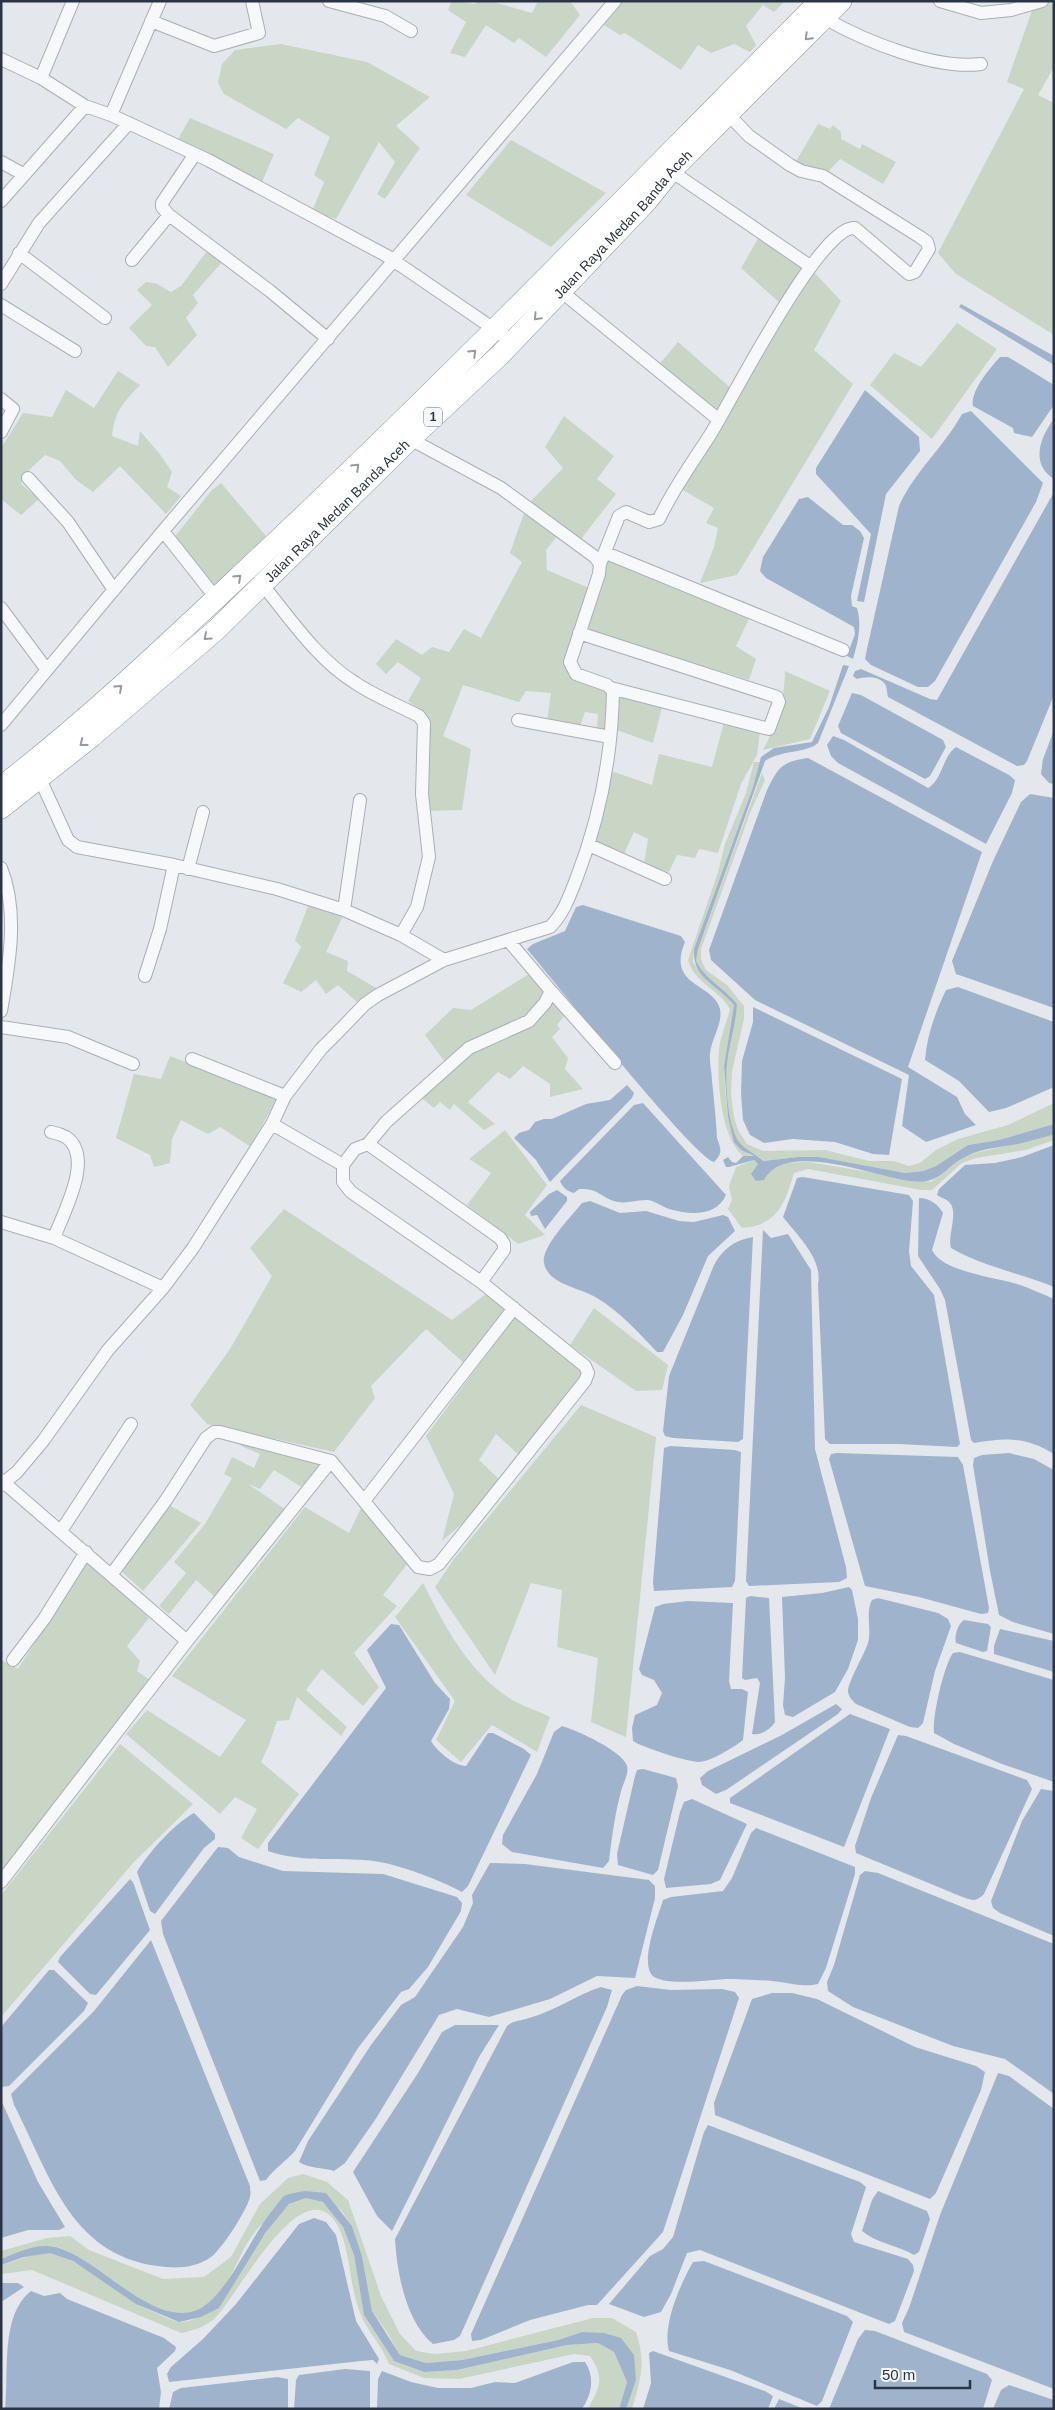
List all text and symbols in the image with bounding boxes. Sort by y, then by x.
one-way arrow [805,31,814,40]
street label: Jalan Raya Medan Banda Aceh [550,147,695,302]
one-way arrow [534,311,543,320]
one-way arrow [467,350,476,359]
road number: 1 [424,408,442,427]
street label: Jalan Raya Medan Banda Aceh [261,436,413,585]
one-way arrow [351,463,360,472]
one-way arrow [232,575,241,584]
one-way arrow [204,632,213,641]
one-way arrow [113,685,122,694]
one-way arrow [80,737,89,745]
scale bar [875,2358,970,2390]
text: 50 m [882,2366,915,2383]

